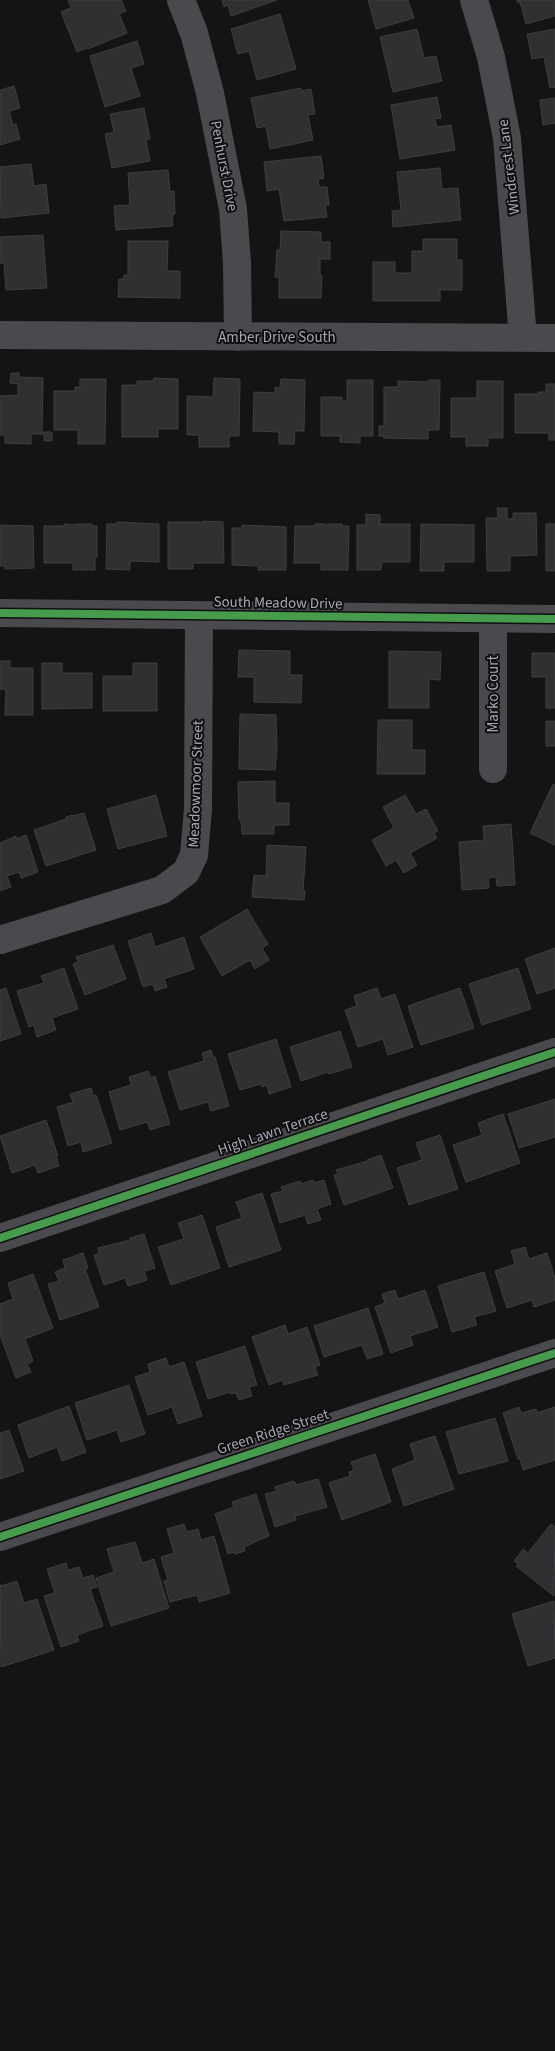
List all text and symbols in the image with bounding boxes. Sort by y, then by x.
street label: Windcrest Lane [493,118,525,216]
street label: Penhurst Drive [205,119,243,213]
street label: Amber Drive South [218,327,336,348]
street label: South Meadow Drive [213,591,343,615]
street label: Marko Court [483,655,504,733]
street label: Meadowmoor Street [183,720,209,848]
street label: High Lawn Terrace [215,1103,331,1161]
street label: Green Ridge Street [214,1404,332,1460]

